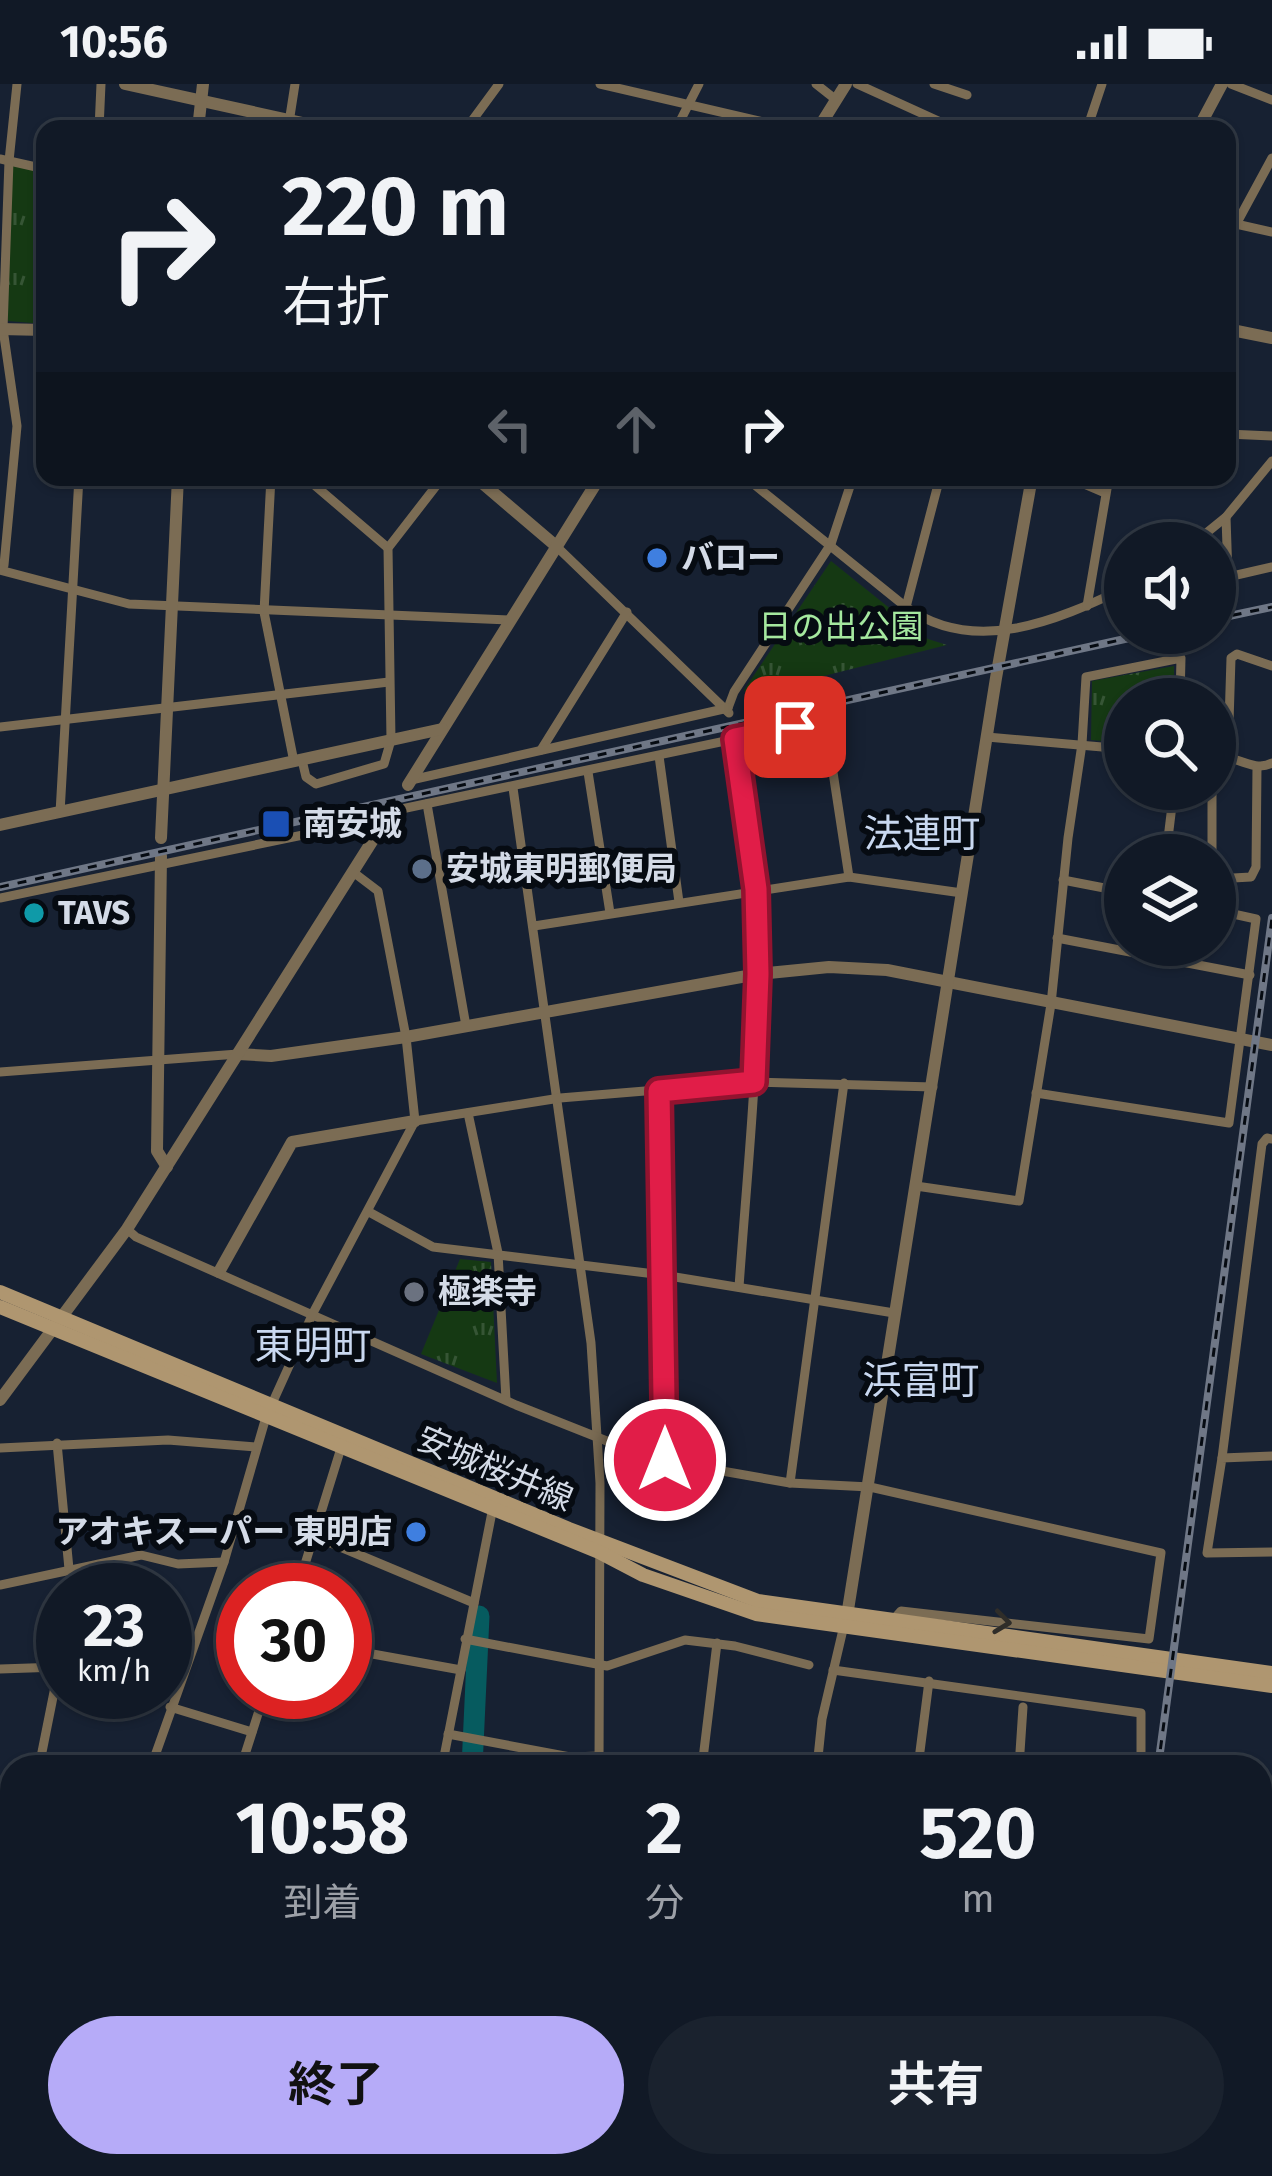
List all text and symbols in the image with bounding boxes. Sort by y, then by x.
text: 10:56 [60,15,168,69]
text: 220 m [282,156,509,257]
icon: right [84,168,240,324]
text: 右折 [282,271,390,335]
icon: left [477,396,543,462]
icon: ahead [603,396,669,462]
icon: right [729,396,795,462]
map controls [1104,522,1236,966]
button: sound [1104,522,1236,654]
place label: バロー [681,538,780,578]
marker: バロー [644,545,670,571]
park label: 日の出公園 [759,607,924,647]
pin [744,676,846,778]
button: search [1104,678,1236,810]
icon: arrive [762,694,828,760]
place label: 南安城 [303,804,402,844]
marker: 南安城 [260,808,292,840]
district label: 法連町 [863,811,981,857]
button: layers [1104,834,1236,966]
place label: 安城東明郵便局 [446,849,677,889]
marker: 安城東明郵便局 [409,856,435,882]
place label: TAVS [58,893,130,933]
marker: TAVS [21,900,47,926]
place label: 極楽寺 [438,1272,537,1312]
marker: 極楽寺 [401,1279,427,1305]
district label: 東明町 [254,1323,372,1369]
district label: 浜富町 [862,1358,980,1404]
position arrow [602,1397,728,1523]
street label: 安城桜井線 [411,1418,579,1520]
place label: アオキスーパー 東明店 [55,1512,392,1552]
marker: アオキスーパー 東明店 [403,1519,429,1545]
speed limit sign: 30 [216,1563,372,1719]
text: 23 [83,1590,145,1662]
one-way arrow [992,1609,1012,1635]
text: km/h [77,1653,151,1689]
text: 10:58 [236,1786,409,1872]
text: 2 [646,1786,683,1872]
text: 520 [919,1791,1036,1877]
text: m [961,1876,995,1922]
text: 到着 [283,1880,361,1926]
text: 分 [645,1880,684,1926]
button: 終了 [48,2016,624,2154]
button: 共有 [648,2016,1224,2154]

